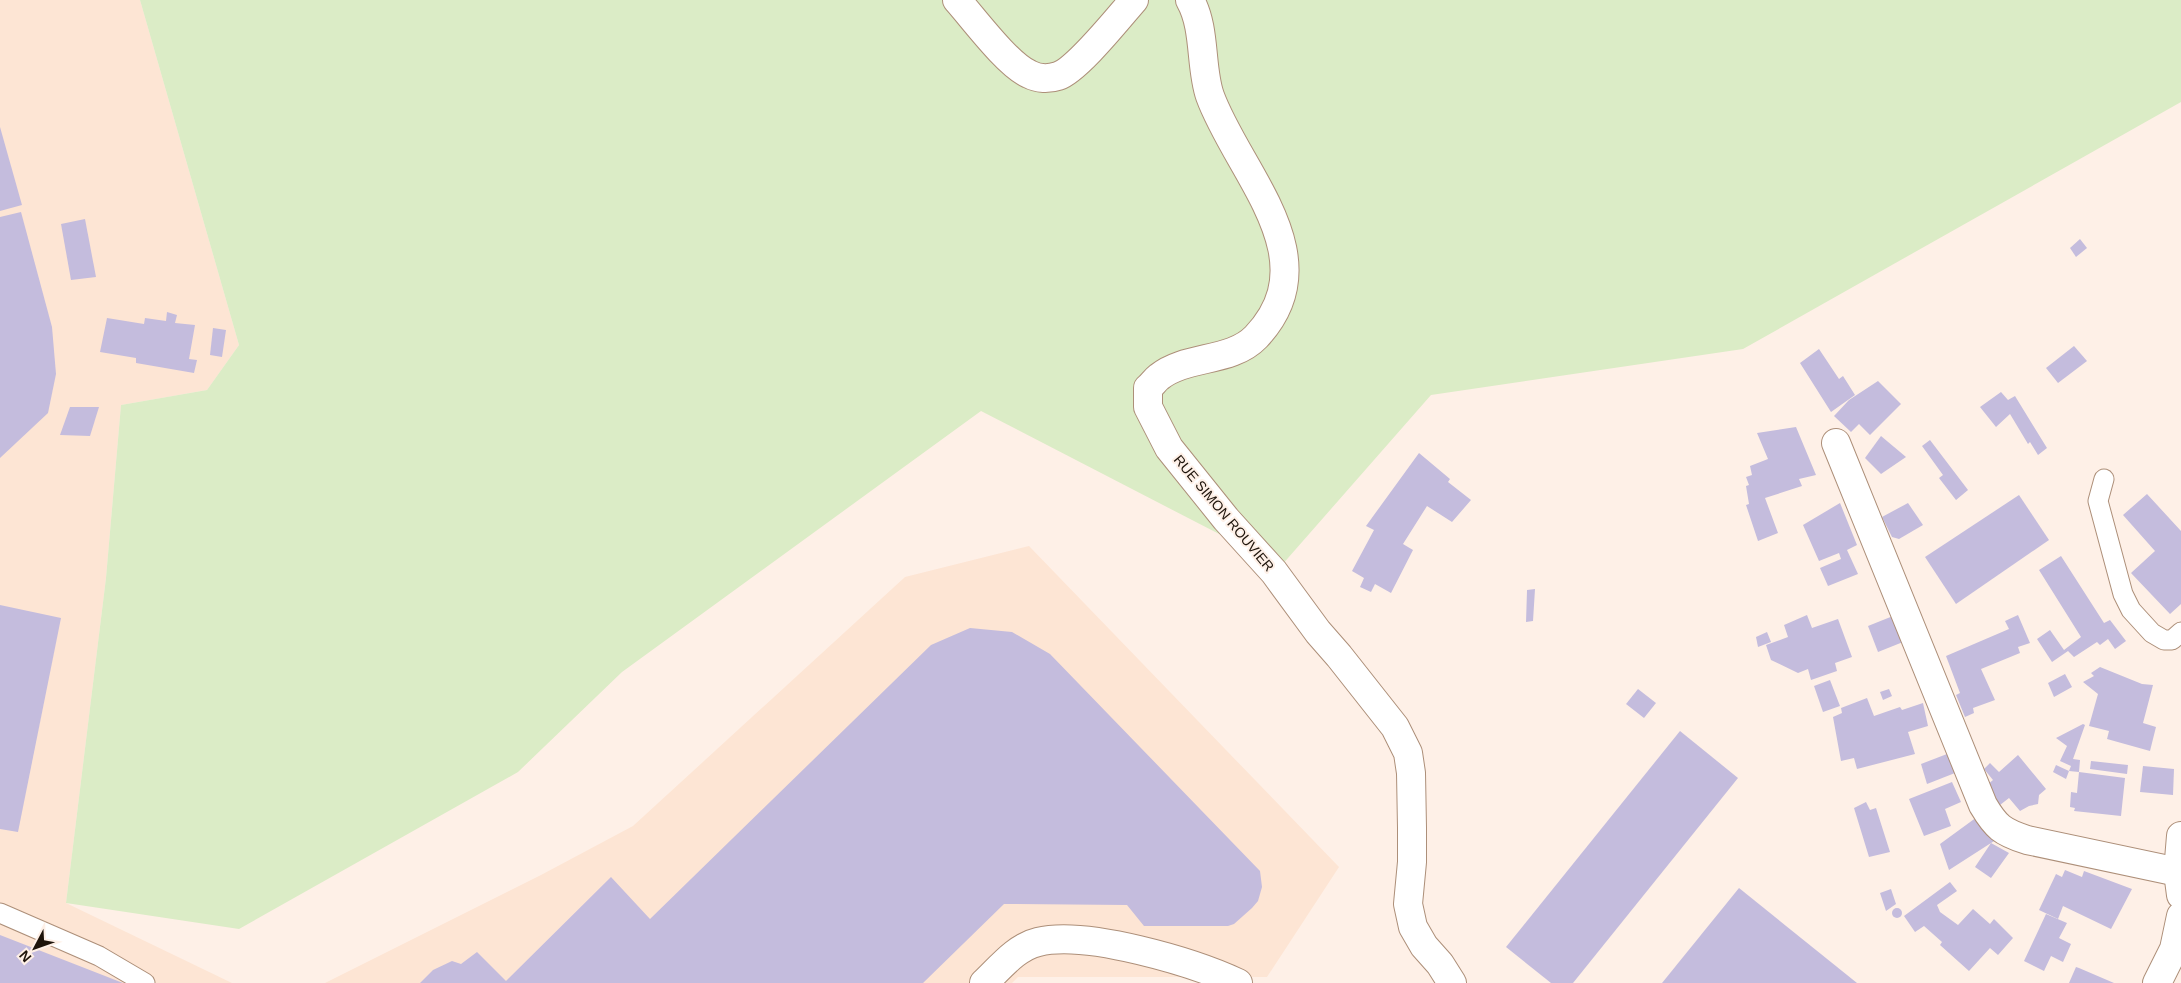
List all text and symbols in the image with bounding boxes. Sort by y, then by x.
street label: RUE SIMON ROUVIER [1171,452,1277,574]
north arrow [10,923,60,973]
text: N [16,947,35,966]

